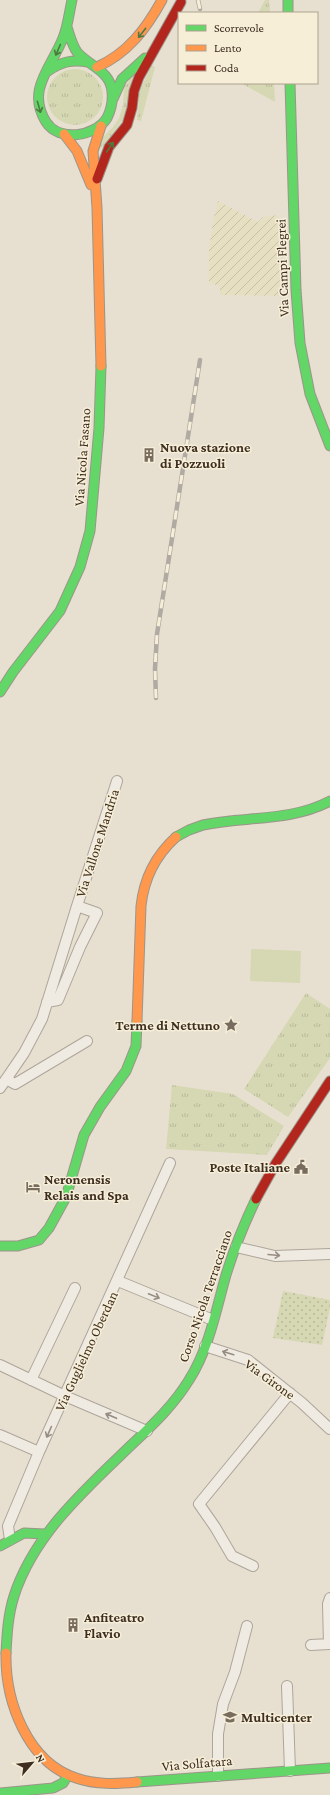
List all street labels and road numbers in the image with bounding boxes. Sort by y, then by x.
street label: Via Campi Flegrei [272,218,292,317]
street label: Via Nicola Fasano [71,407,93,507]
street label: Via Vallone Mandria [72,786,122,899]
street label: Corso Nicola Terracciano [175,1228,235,1364]
street label: Via Guglielmo Oberdan [51,1288,121,1413]
street label: Via Girone [242,1355,298,1403]
street label: Via Solfatara [161,1752,233,1774]

